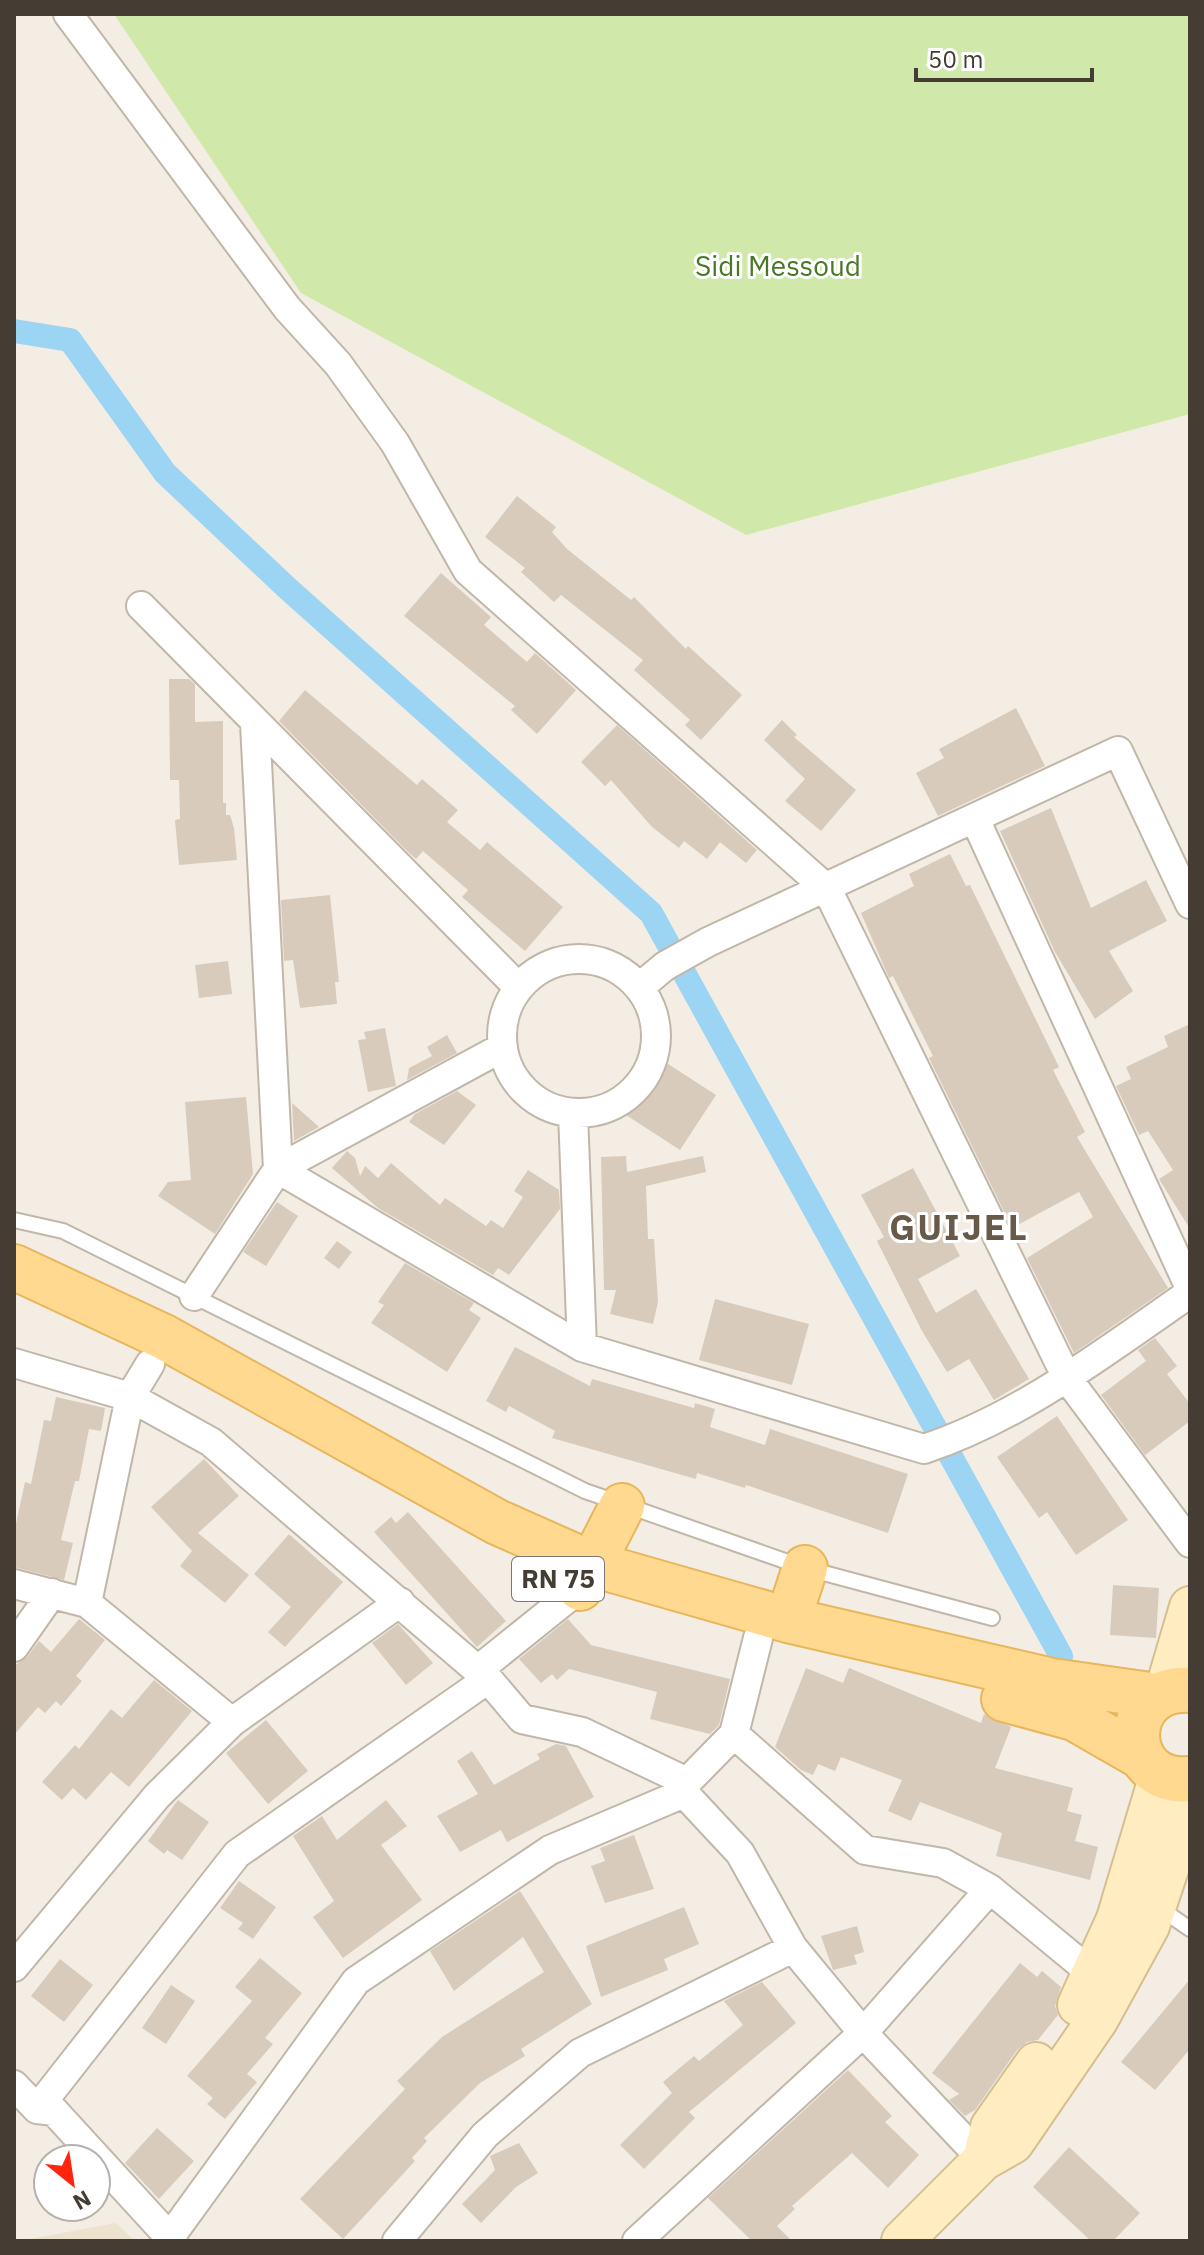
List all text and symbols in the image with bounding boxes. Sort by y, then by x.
scale bar [916,32,1092,82]
text: 50 m [928,43,983,75]
park label: Sidi Messoud [695,247,861,284]
district label: GUIJEL [889,1203,1029,1250]
road number: RN 75 [512,1557,604,1601]
north arrow [32,2143,112,2223]
text: N [68,2184,96,2217]

